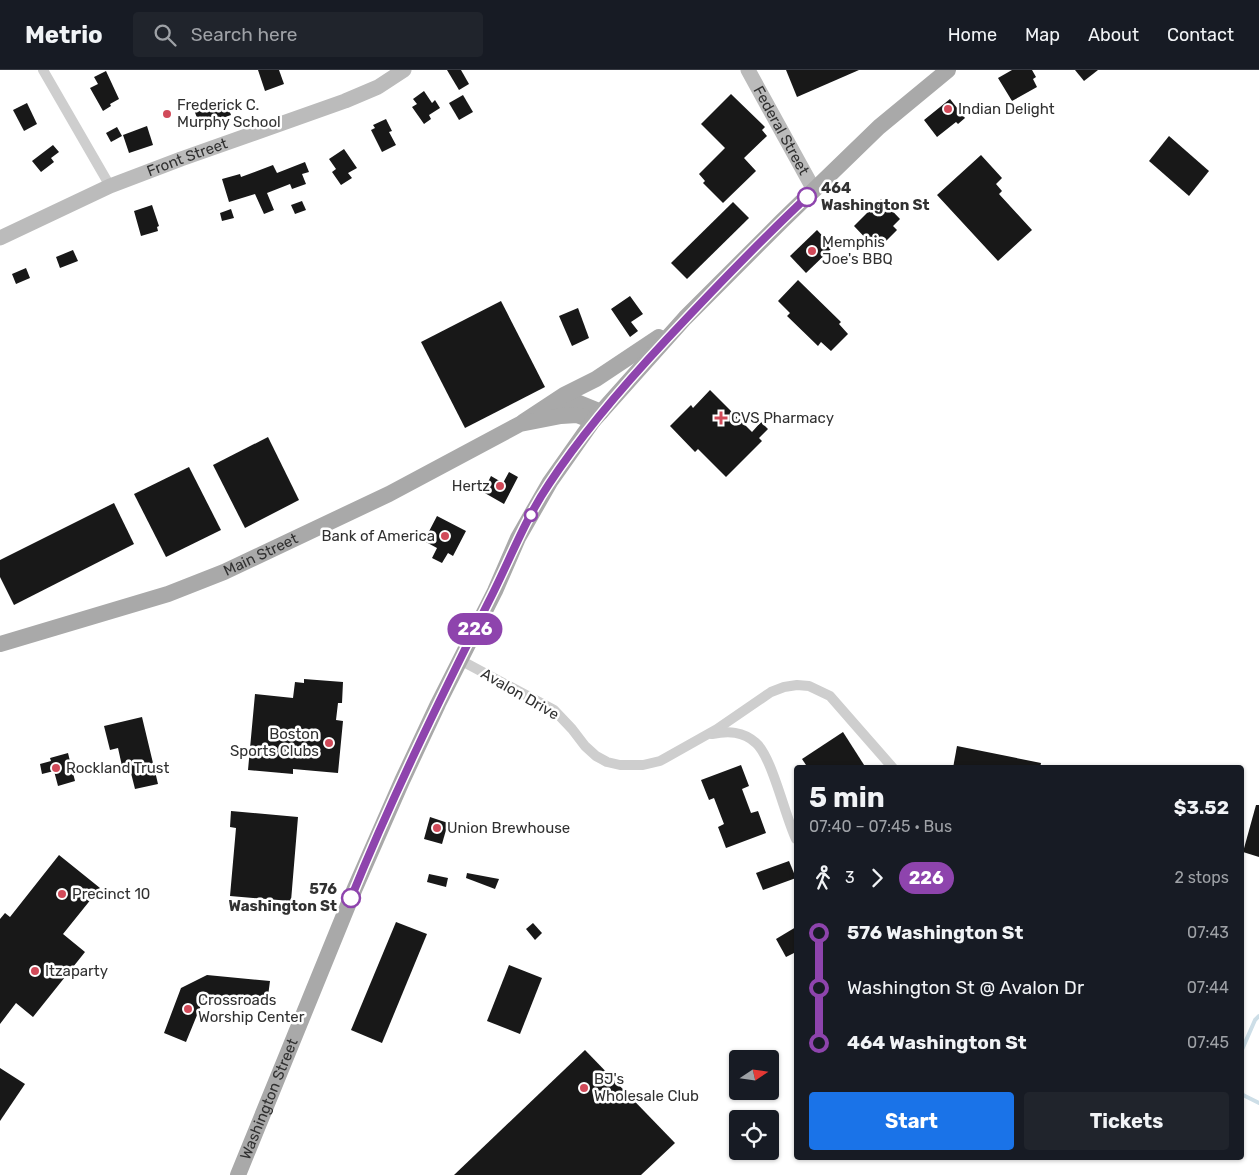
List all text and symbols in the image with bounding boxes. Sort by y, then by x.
search box [133,12,483,57]
text: Metrio [25,21,103,49]
icon: search [151,21,179,49]
text: Search here [191,23,297,46]
text: Home [948,24,997,46]
text: Map [1025,24,1060,46]
text: About [1088,24,1139,46]
text: Contact [1167,24,1234,46]
street label: Federal Street [750,83,813,178]
place label: Frederick C. Murphy School [177,96,281,131]
place label: Indian Delight [958,100,1055,118]
marker: Indian Delight [942,103,954,115]
marker: Frederick C. Murphy School [161,108,173,120]
street label: Front Street [144,134,230,180]
place label: 464 Washington St [821,179,929,214]
marker: 464 Washington St [797,187,817,207]
place label: Memphis Joe's BBQ [822,233,893,268]
marker: Memphis Joe's BBQ [806,245,818,257]
place label: CVS Pharmacy [731,409,834,427]
marker: CVS Pharmacy [715,412,727,424]
place label: Hertz [452,477,490,495]
marker: Hertz [494,480,506,492]
unlabelled marker [524,508,538,522]
place label: Bank of America [321,527,435,545]
street label: Main Street [221,529,301,580]
marker: Bank of America [439,530,451,542]
line badge: 226 [446,613,504,645]
text: 226 [457,618,493,640]
street label: Avalon Drive [478,664,562,724]
place label: Boston Sports Clubs [230,725,319,760]
marker: Boston Sports Clubs [323,737,335,749]
place label: Rockland Trust [66,759,169,777]
marker: Rockland Trust [50,762,62,774]
text: 5 min [809,781,885,814]
text: $3.52 [1174,796,1229,819]
text: 07:40 – 07:45 · Bus [809,817,952,836]
place label: Union Brewhouse [447,819,570,837]
marker: Union Brewhouse [431,822,443,834]
icon: walk [809,864,837,892]
icon: forward [863,864,891,892]
text: 226 [909,867,944,889]
text: 3 [845,868,855,887]
text: 2 stops [1174,868,1229,887]
place label: 576 Washington St [229,880,337,915]
place label: Precinct 10 [72,885,150,903]
marker: Precinct 10 [56,888,68,900]
marker: 576 Washington St [341,888,361,908]
text: 576 Washington St [847,921,1023,944]
text: 07:43 [1187,923,1229,942]
place label: Itzaparty [45,962,108,980]
marker: Itzaparty [29,965,41,977]
text: Washington St @ Avalon Dr [847,976,1084,999]
text: 07:44 [1187,978,1229,997]
place label: Crossroads Worship Center [198,991,305,1026]
marker: Crossroads Worship Center [182,1003,194,1015]
text: 464 Washington St [847,1031,1027,1054]
text: 07:45 [1187,1033,1229,1052]
street label: Washington Street [236,1036,302,1162]
north arrow [729,1050,779,1100]
map controls [729,1050,779,1160]
place label: BJ's Wholesale Club [594,1070,699,1105]
marker: BJ's Wholesale Club [578,1082,590,1094]
button: Start [809,1092,1014,1150]
button: Tickets [1024,1092,1229,1150]
button: locate [729,1110,779,1160]

